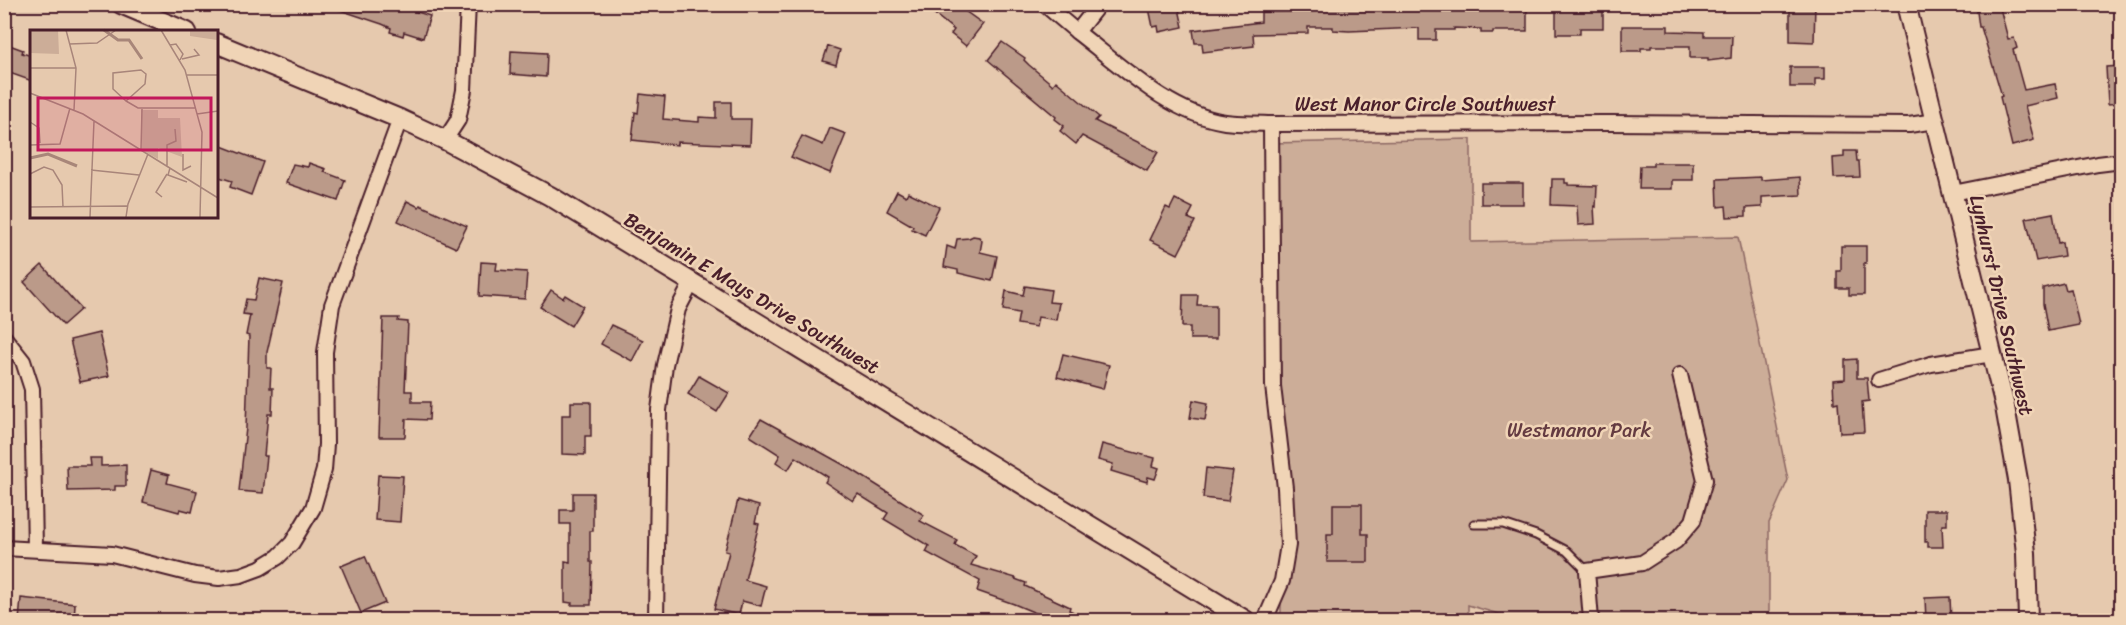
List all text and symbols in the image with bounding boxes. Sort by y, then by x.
inset map [30,30,218,218]
street label: West Manor Circle Southwest [1295,87,1556,122]
street label: Lynhurst Drive Southwest [1959,191,2044,419]
street label: Benjamin E Mays Drive Southwest [617,203,887,384]
park label: Westmanor Park [1507,413,1651,448]

